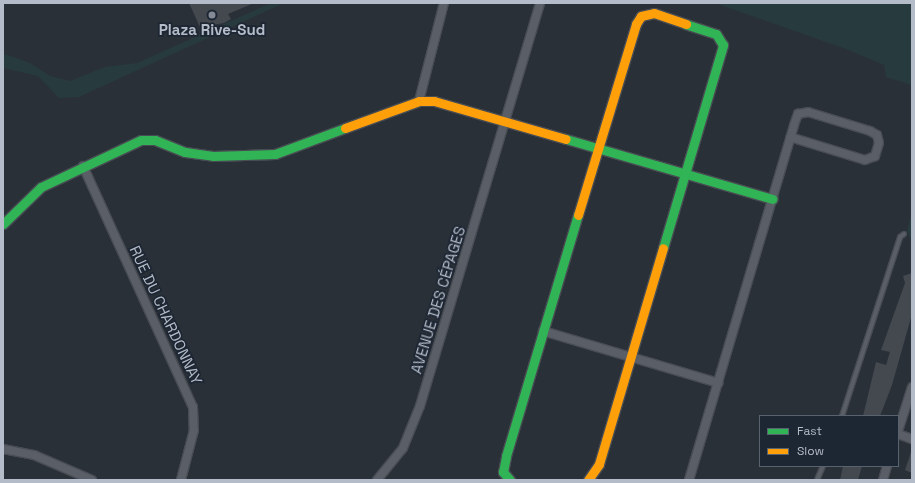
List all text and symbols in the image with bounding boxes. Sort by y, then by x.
marker: Plaza Rive-Sud [207,10,217,20]
place label: Plaza Rive-Sud [159,21,265,39]
street label: AVENUE DES CÉPAGES [407,224,469,376]
street label: RUE DU CHARDONNAY [126,243,206,387]
legend [759,415,899,467]
text: Fast [797,423,822,439]
text: Slow [797,443,824,459]

